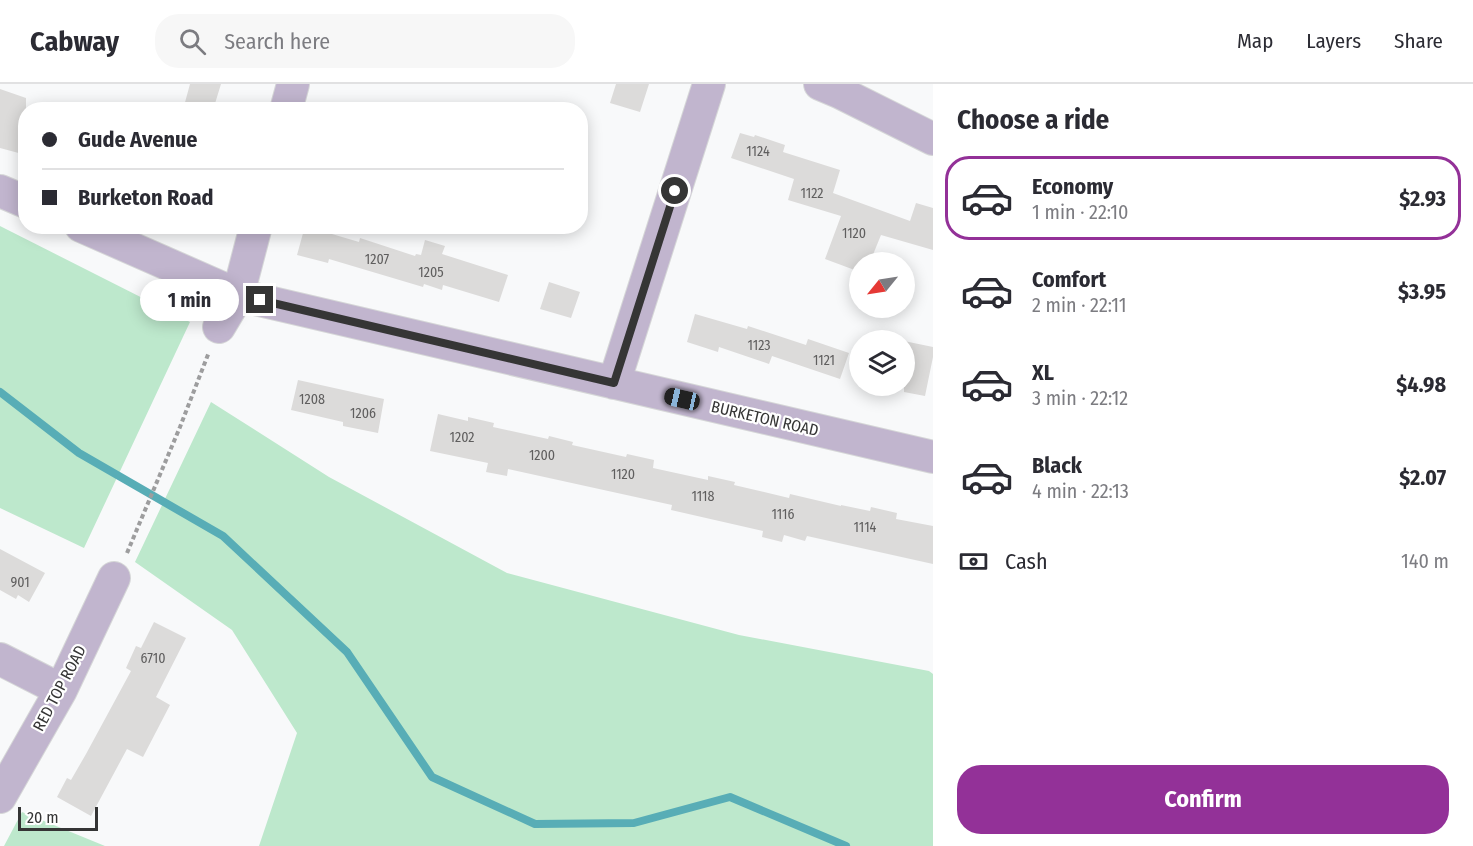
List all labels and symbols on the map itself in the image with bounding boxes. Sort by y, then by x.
house number: 1124 [746,143,770,160]
route start [661,177,688,204]
house number: 1122 [800,185,824,202]
house number: 1120 [842,225,866,242]
house number: 1207 [365,251,389,268]
north arrow [849,252,915,318]
house number: 1205 [418,264,444,281]
callout: 1 min [140,279,239,321]
route end [246,286,273,313]
house number: 1123 [747,337,771,354]
house number: 1121 [813,352,835,369]
car [662,386,702,412]
house number: 1208 [299,391,325,408]
street label: BURKETON ROAD [709,397,820,440]
house number: 1206 [350,405,376,422]
house number: 1202 [450,429,474,446]
house number: 1200 [529,447,555,464]
house number: 1120 [611,466,635,483]
house number: 1118 [692,488,715,505]
house number: 1116 [772,506,795,523]
house number: 1114 [854,519,877,536]
house number: 901 [10,574,30,591]
street label: RED TOP ROAD [29,642,90,734]
house number: 6710 [141,650,165,667]
scale bar [18,804,98,832]

